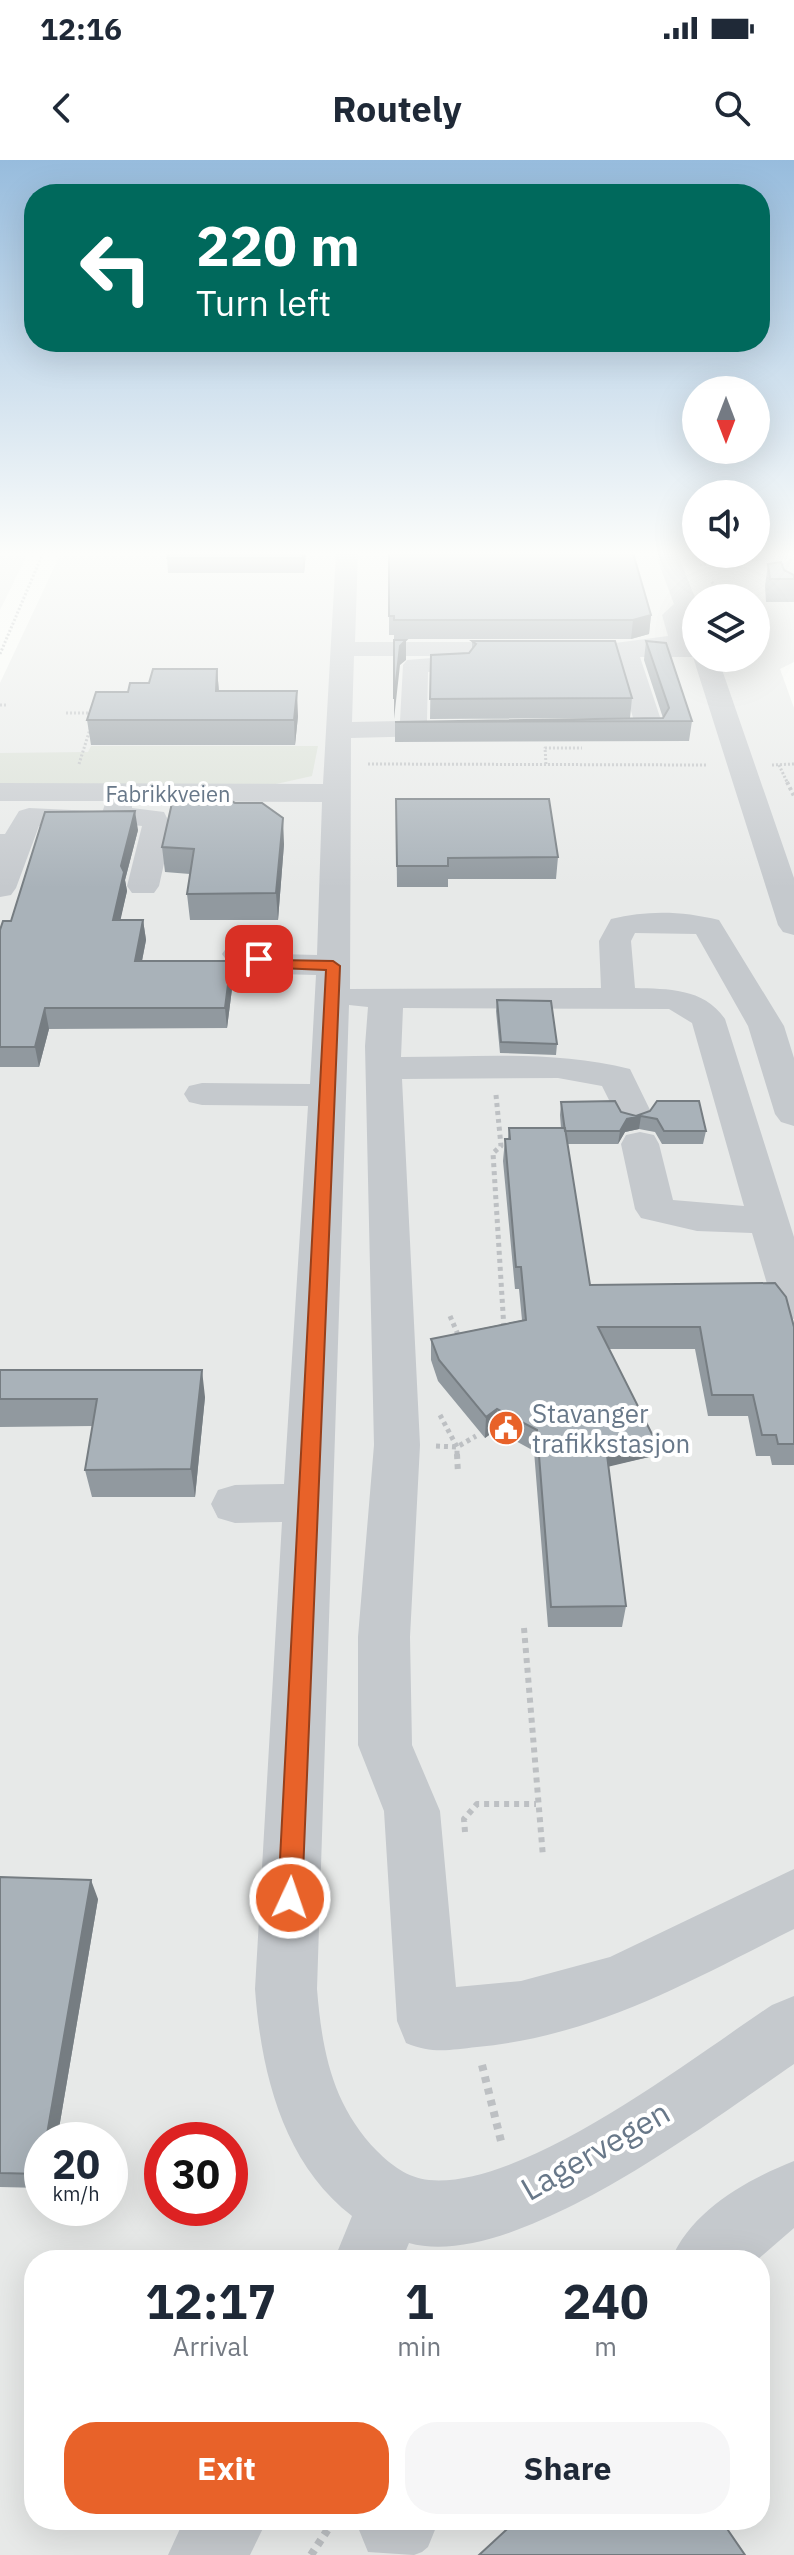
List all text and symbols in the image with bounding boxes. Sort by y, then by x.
text: 12:16 [40,9,122,48]
text: Routely [332,85,462,132]
icon: back [40,86,84,130]
icon: search [710,86,754,130]
text: 220 m [196,209,360,281]
icon: left [64,216,168,320]
text: Turn left [196,279,331,326]
north arrow [682,376,770,464]
map controls [682,376,770,672]
button: sound [682,480,770,568]
button: layers [682,584,770,672]
street label: Fabrikkveien [105,779,231,808]
pin [225,925,293,993]
icon: arrive [237,937,281,981]
place label: Stavanger trafikkstasjon [532,1396,690,1460]
public building icon: Stavanger trafikkstasjon [487,1409,525,1447]
position arrow [248,1856,332,1940]
street label: Lagervegen [513,2091,677,2209]
speed limit sign: 30 [144,2122,248,2226]
text: 20 [52,2138,100,2190]
text: km/h [52,2180,100,2207]
text: 12:17 [145,2270,276,2332]
text: 1 [405,2270,434,2332]
text: 240 [562,2270,649,2332]
text: Arrival [173,2329,249,2363]
text: min [397,2329,441,2363]
text: m [594,2329,617,2363]
button: Exit [64,2422,389,2514]
button: Share [405,2422,730,2514]

